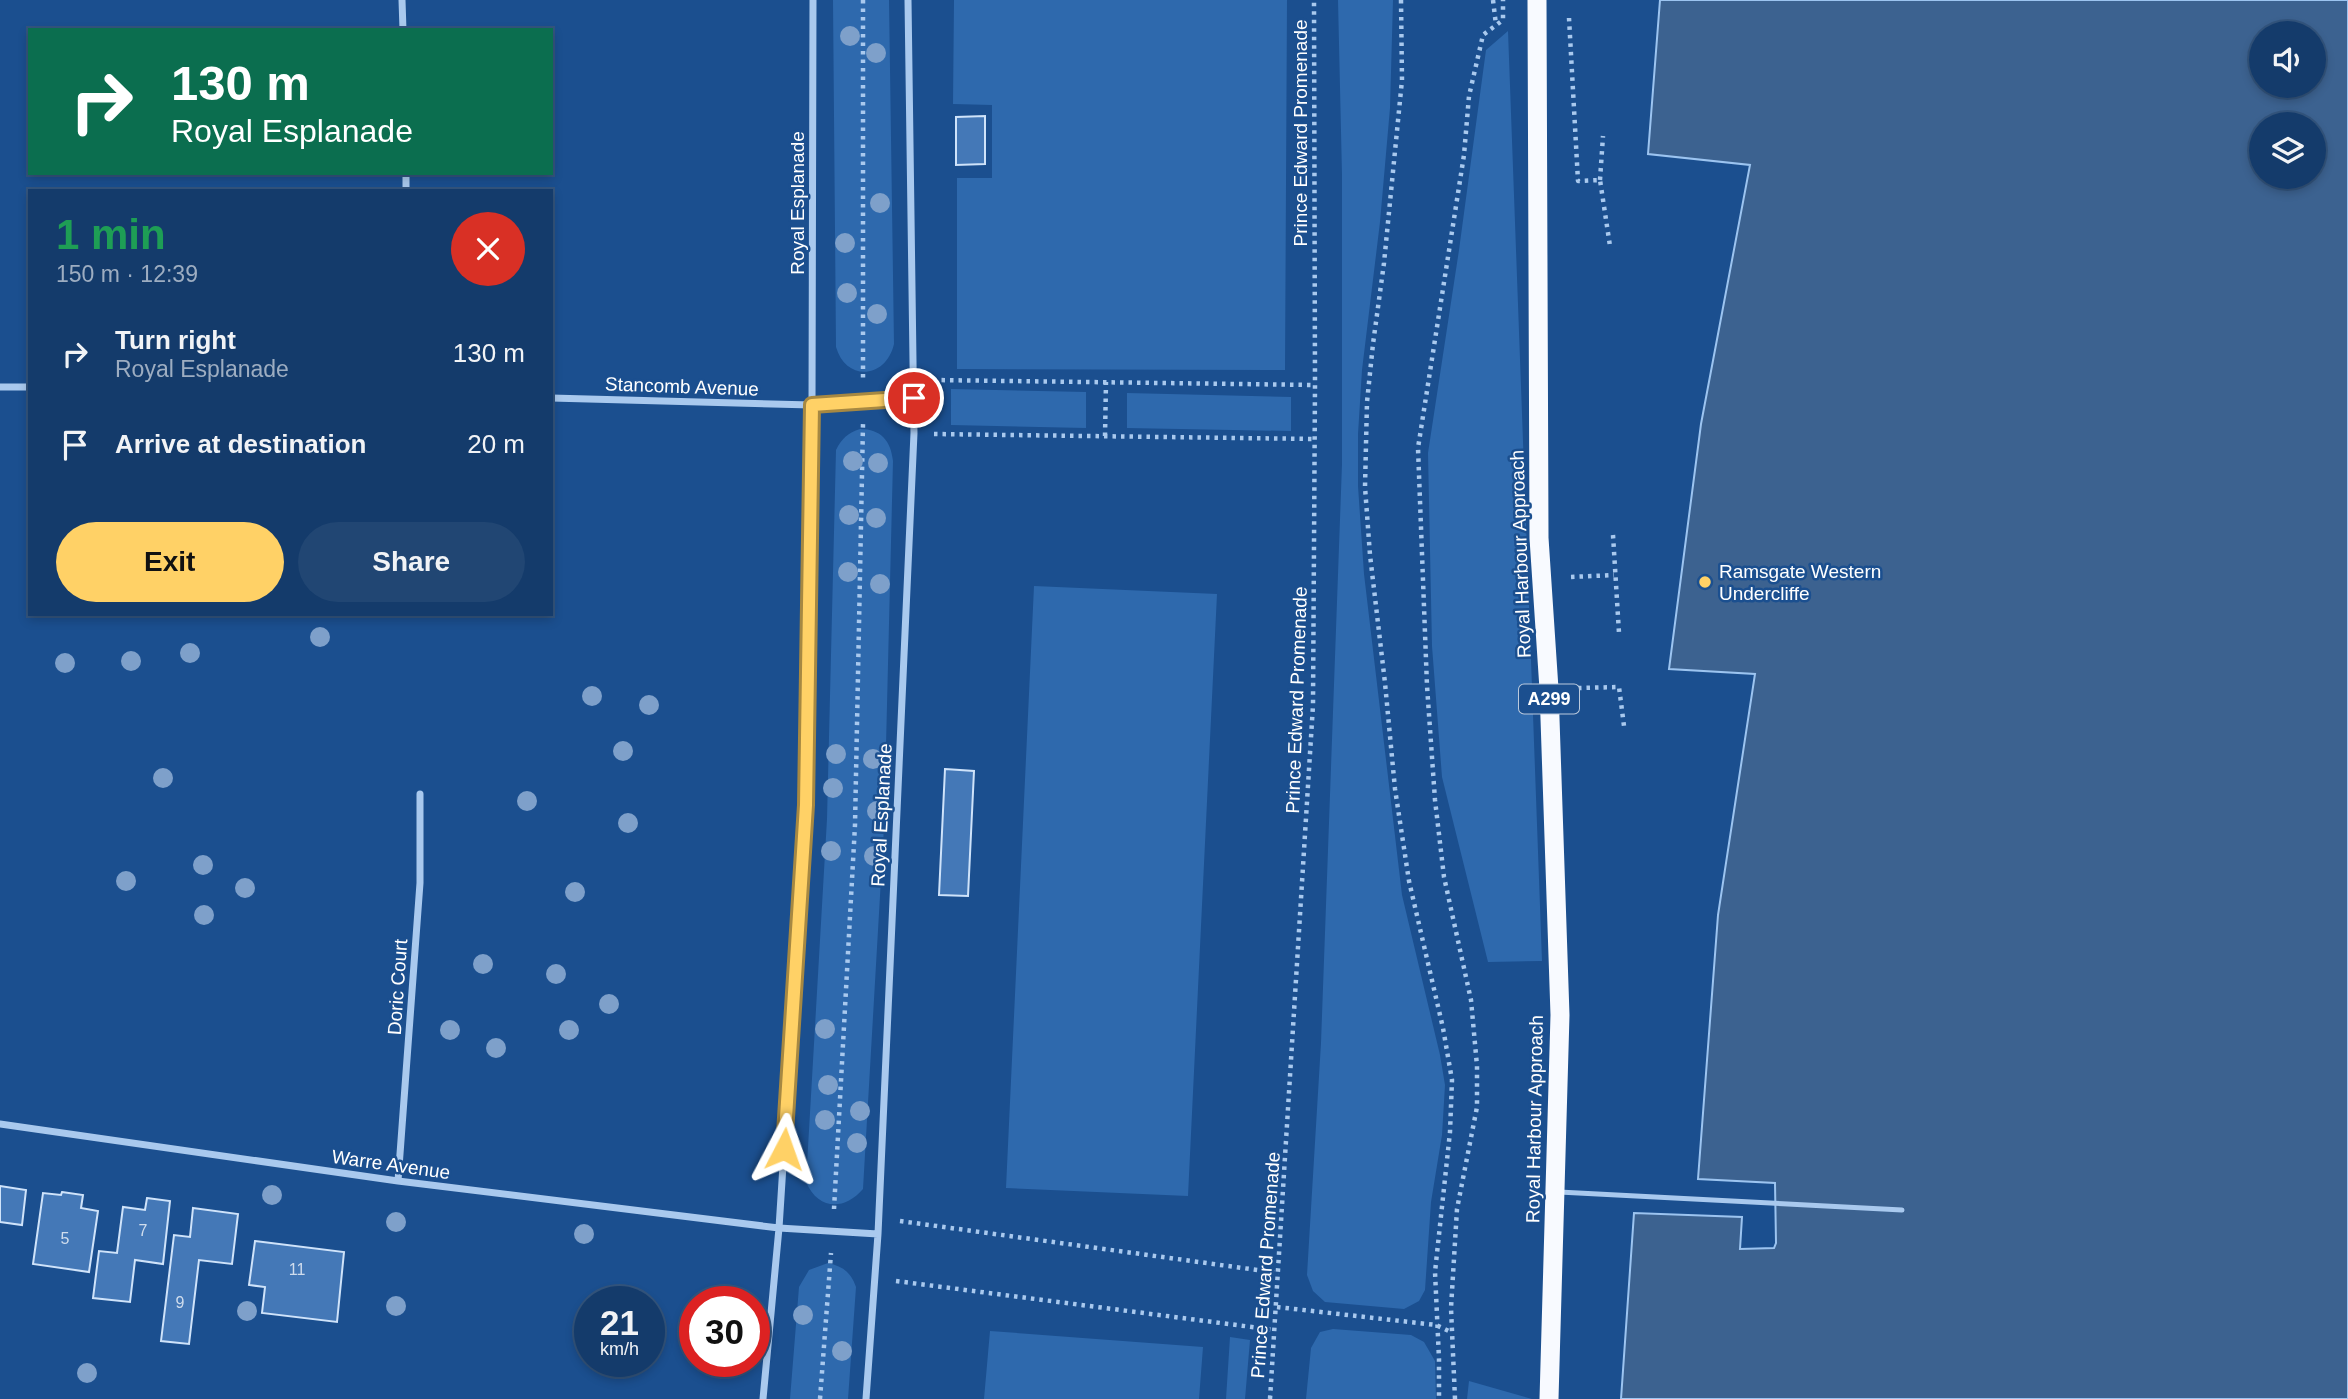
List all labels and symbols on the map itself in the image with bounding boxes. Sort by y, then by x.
street label: Prince Edward Promenade [1290,19,1311,247]
street label: Royal Esplanade [787,131,808,275]
pin [884,368,944,428]
street label: Stancomb Avenue [605,373,759,400]
street label: Royal Harbour Approach [1506,450,1535,658]
place label: Ramsgate Western Undercliffe [1719,561,1881,604]
marker: Ramsgate Western Undercliffe [1697,574,1713,590]
street label: Prince Edward Promenade [1282,586,1311,814]
road number: A299 [1519,684,1579,714]
street label: Royal Esplanade [867,743,896,887]
street label: Doric Court [384,938,411,1036]
street label: Royal Harbour Approach [1522,1015,1547,1223]
position arrow [747,1112,821,1186]
street label: Warre Avenue [330,1146,451,1183]
street label: Prince Edward Promenade [1247,1151,1284,1379]
house number: 7 [139,1222,148,1239]
house number: 5 [61,1230,70,1247]
house number: 11 [289,1261,305,1278]
speed limit sign: 30 [679,1286,770,1377]
house number: 9 [176,1294,185,1311]

